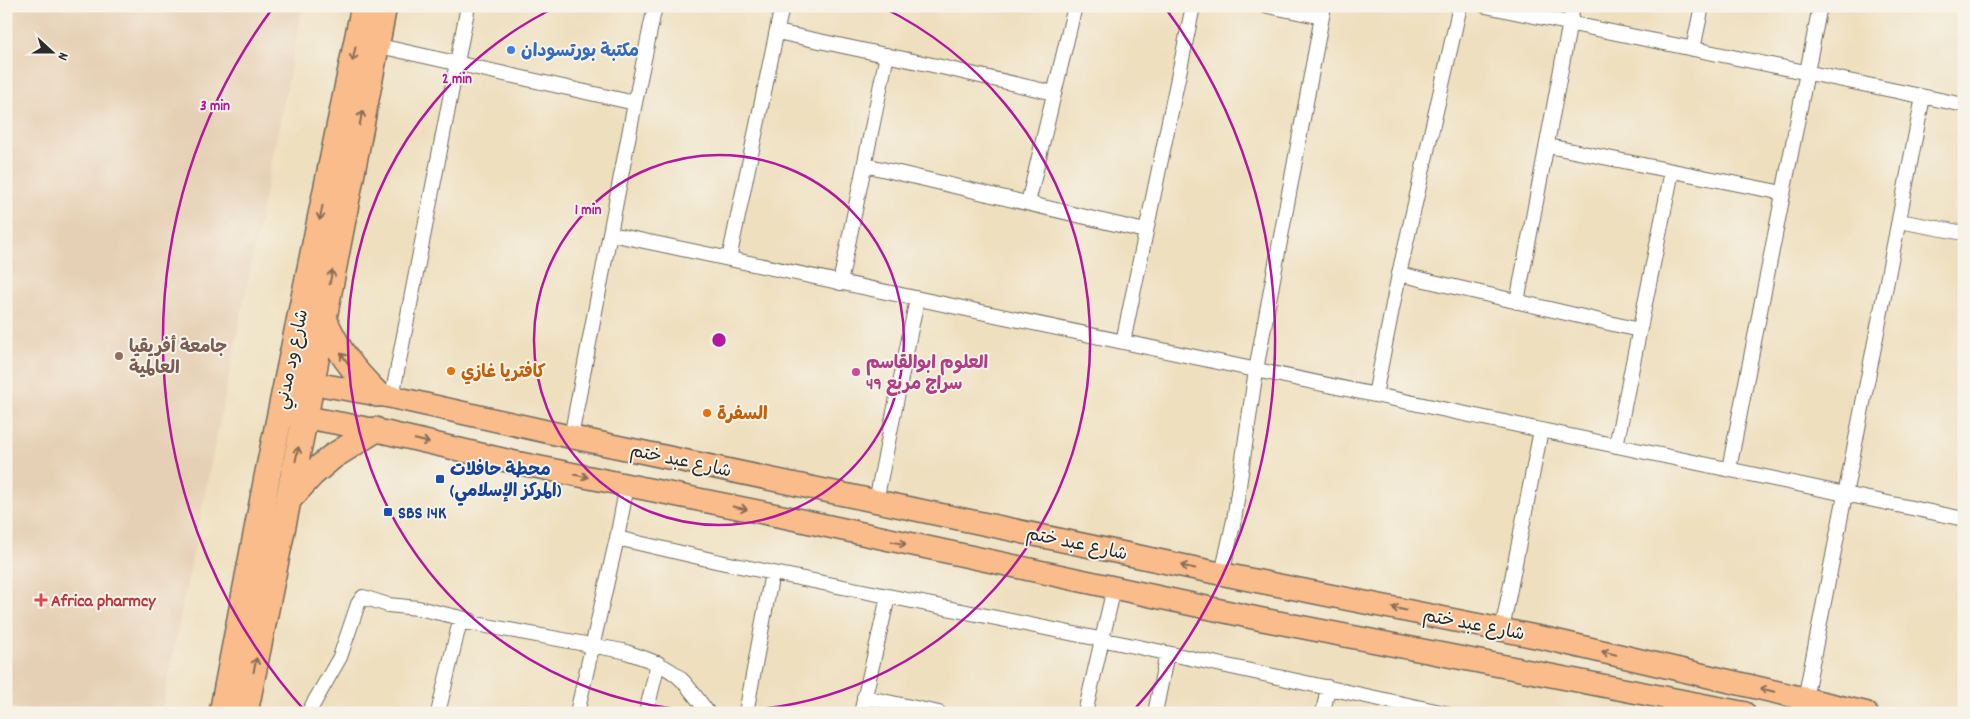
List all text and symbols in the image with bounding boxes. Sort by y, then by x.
north arrow [28,28,78,78]
place label: مكتبة بورتسودان [521,40,639,65]
marker: مكتبة بورتسودان [505,44,517,56]
one-way arrow [349,46,359,62]
text: N [52,49,73,63]
text: 2 min [442,69,472,91]
text: 3 min [200,96,230,118]
one-way arrow [357,110,367,126]
text: 1 min [575,200,601,222]
one-way arrow [316,205,326,221]
one-way arrow [326,270,336,286]
street label: شارع ود مدني [271,307,317,412]
centre of rings [710,331,728,349]
place label: جامعة أفريقيا العالمية [129,335,227,382]
marker: جامعة أفريقيا العالمية [113,350,125,362]
one-way arrow [340,352,350,366]
place label: العلوم ابوالقاسم سراج مربع 49 [866,352,988,398]
place label: كافتريا غازي [461,361,546,386]
marker: كافتريا غازي [445,365,457,377]
marker: العلوم ابوالقاسم سراج مربع 49 [850,366,862,378]
place label: السفرة [717,403,768,428]
marker: السفرة [701,407,713,419]
one-way arrow [414,437,430,446]
street label: شارع عبد ختم [628,440,733,485]
one-way arrow [293,447,303,463]
place label: محطة حافلات (المركز الإسلامي) [450,459,562,506]
one-way arrow [573,471,589,481]
marker: محطة حافلات (المركز الإسلامي) [434,473,446,485]
place label: SBS 14K [398,502,447,527]
one-way arrow [732,504,748,513]
marker: SBS 14K [382,506,394,518]
street label: شارع عبد ختم [1024,523,1129,568]
one-way arrow [890,539,906,548]
one-way arrow [1180,561,1196,571]
place label: Africa pharmcy [51,590,156,615]
marker: Africa pharmcy [35,594,47,606]
one-way arrow [1391,604,1407,614]
street label: شارع عبد ختم [1421,604,1526,649]
one-way arrow [1601,648,1617,657]
one-way arrow [251,658,260,674]
one-way arrow [1760,685,1776,694]

